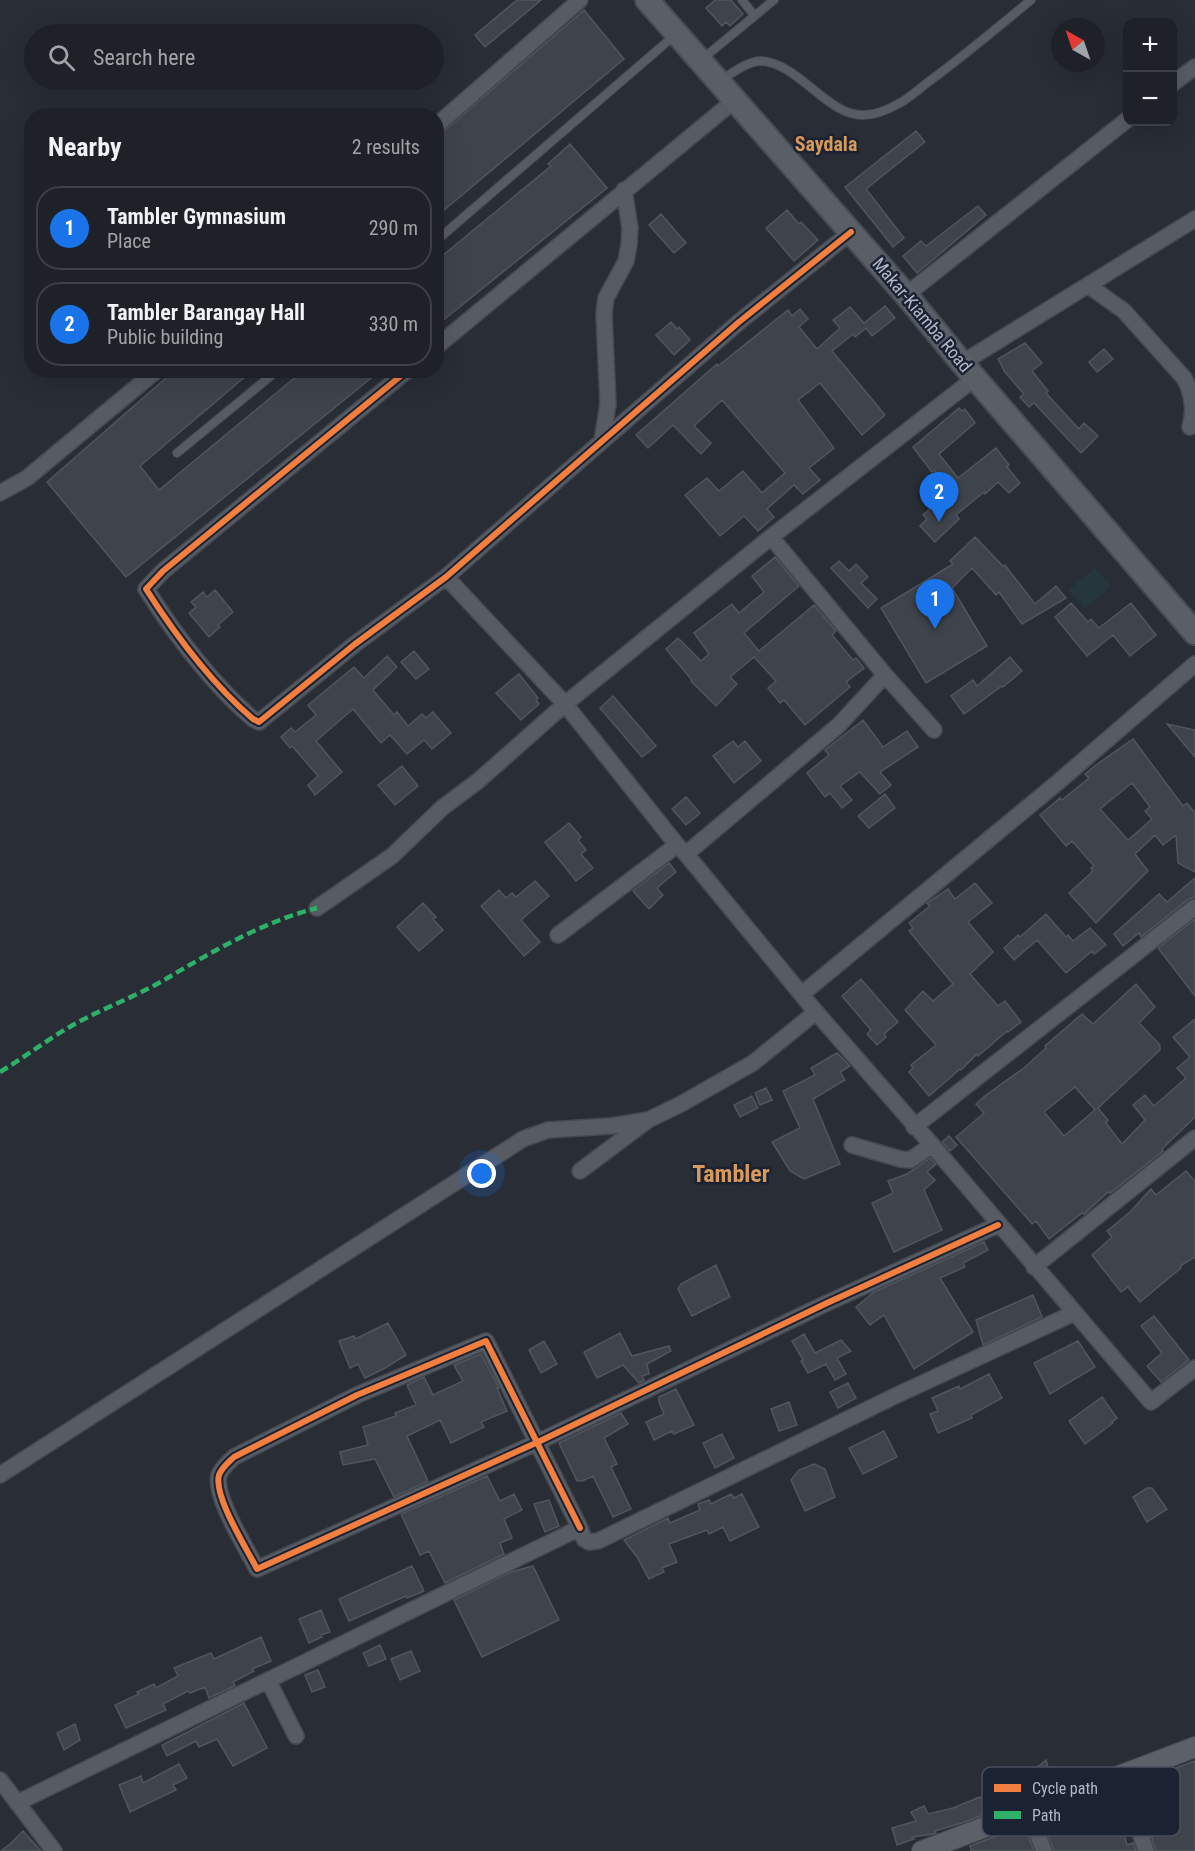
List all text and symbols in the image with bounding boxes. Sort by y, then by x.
north arrow [1051,18,1105,72]
map controls [1123,18,1177,126]
button: + [1123,18,1177,72]
search box [24,24,444,90]
icon: search [45,41,78,74]
text: Search here [93,45,195,70]
button: − [1123,72,1177,126]
text: Nearby [48,132,122,162]
district label: Saydala [795,132,857,156]
text: 2 results [352,135,420,159]
text: Tambler Gymnasium [107,204,286,229]
text: 1 [64,216,75,240]
text: 290 m [369,216,418,240]
text: Place [107,229,151,253]
street label: Makar-Kiamba Road [868,253,976,376]
text: Tambler Barangay Hall [107,300,305,325]
text: 2 [64,312,75,336]
text: 330 m [369,312,418,336]
text: Public building [107,325,223,349]
pin: 2 [920,472,958,522]
pin: 1 [916,580,954,629]
your location [467,1159,496,1188]
district label: Tambler [692,1160,770,1188]
legend [982,1767,1180,1836]
text: Cycle path [1032,1779,1098,1798]
text: Path [1032,1806,1061,1825]

